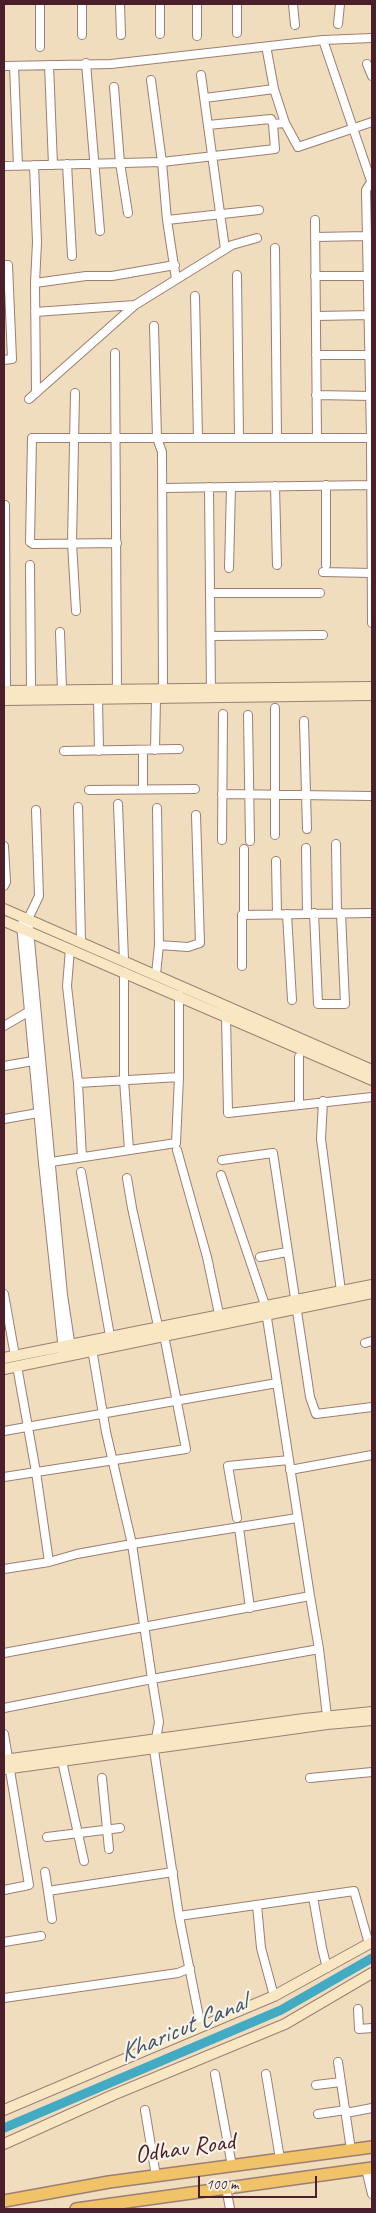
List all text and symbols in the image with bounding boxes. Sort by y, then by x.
water label: Kharicut Canal [115,1988,251,2070]
street label: Odhav Road [133,2127,237,2171]
scale bar [201,2166,320,2198]
text: 100 m [206,2175,238,2194]

